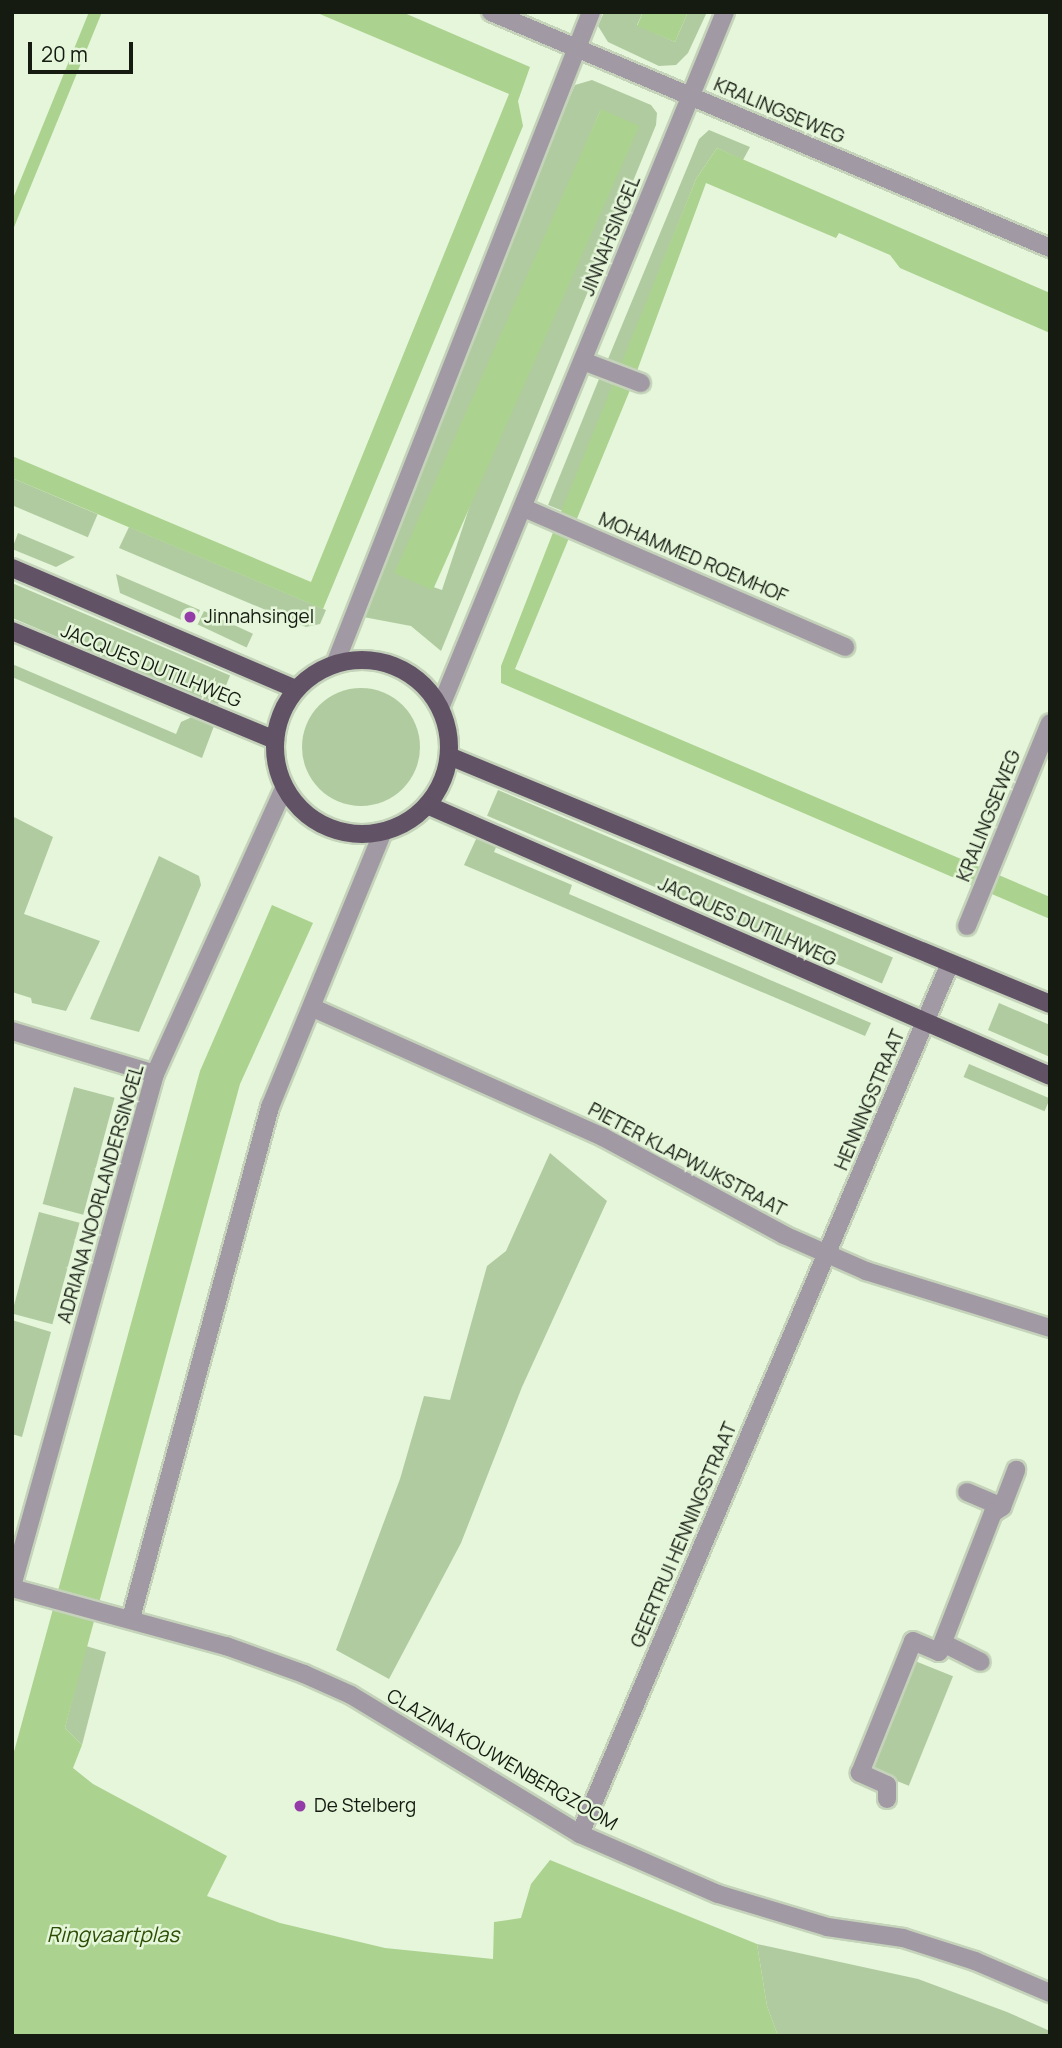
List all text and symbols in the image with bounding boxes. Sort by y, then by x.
scale bar [32,28,136,72]
text: 20 m [41,40,88,68]
street label: KRALINGSEWEG [710,73,848,149]
street label: JINNAHSINGEL [577,173,645,299]
street label: MOHAMMED ROEMHOF [595,508,791,608]
place label: Jinnahsingel [204,606,314,628]
marker: Jinnahsingel [182,609,198,625]
street label: JACQUES DUTILHWEG [57,619,245,713]
street label: KRALINGSEWEG [952,747,1026,885]
street label: JACQUES DUTILHWEG [654,872,840,972]
street label: HENNINGSTRAAT [830,1026,910,1174]
street label: ADRIANA NOORLANDERSINGEL [53,1062,149,1326]
street label: PIETER KLAPWIJKSTRAAT [584,1098,790,1222]
street label: GEERTRUI HENNINGSTRAAT [626,1419,742,1651]
street label: CLAZINA KOUWENBERGZOOM [383,1684,621,1836]
place label: De Stelberg [314,1795,416,1817]
marker: De Stelberg [292,1798,308,1814]
water label: Ringvaartplas [47,1921,179,1947]

